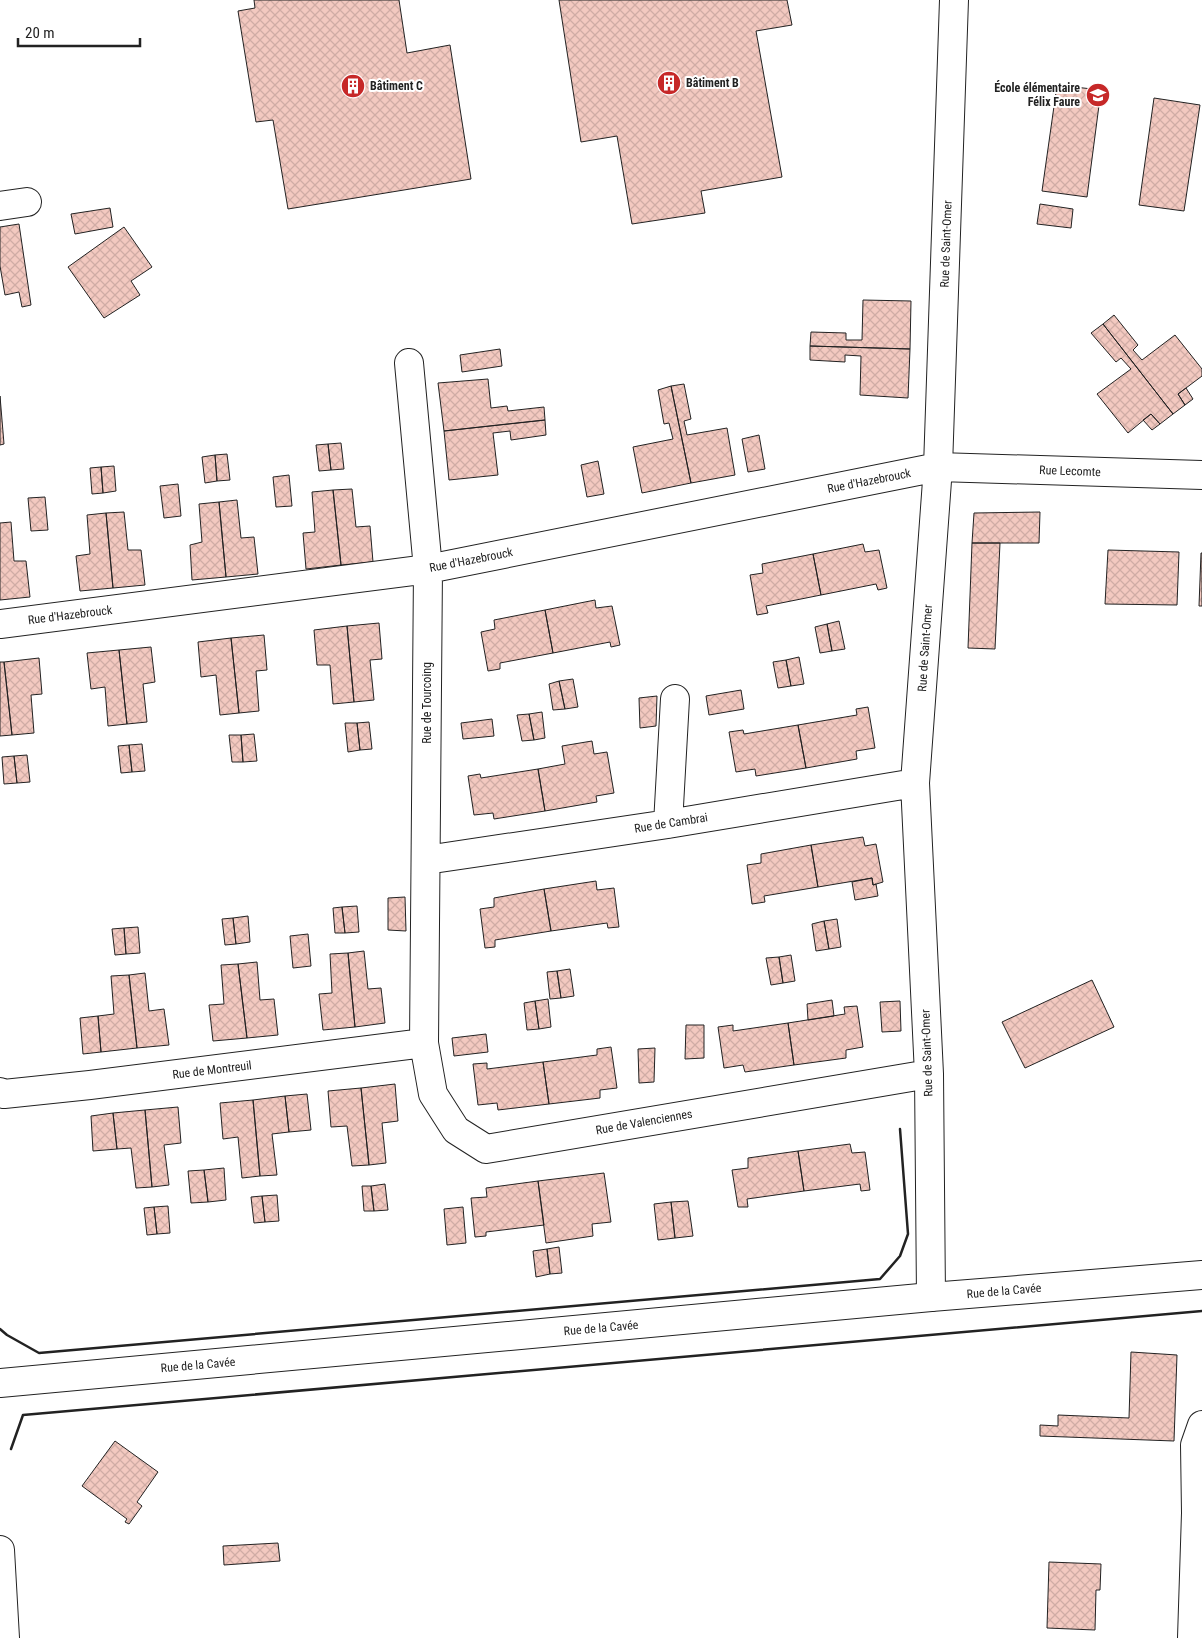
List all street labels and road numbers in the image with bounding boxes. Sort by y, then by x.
street label: Rue de Saint-Omer [937,200,955,288]
street label: Rue Lecomte [1039,463,1101,479]
street label: Rue d'Hazebrouck [826,466,913,496]
street label: Rue d'Hazebrouck [428,545,515,575]
street label: Rue d'Hazebrouck [27,603,114,627]
street label: Rue de Saint-Omer [915,604,935,692]
street label: Rue de Tourcoing [420,662,434,744]
street label: Rue de Cambrai [633,810,709,836]
street label: Rue de Saint-Omer [918,1009,936,1097]
street label: Rue de Montreuil [172,1058,252,1082]
street label: Rue de Valenciennes [595,1107,693,1137]
street label: Rue de la Cavée [966,1281,1042,1301]
street label: Rue de la Cavée [563,1318,639,1338]
street label: Rue de la Cavée [160,1355,236,1375]

